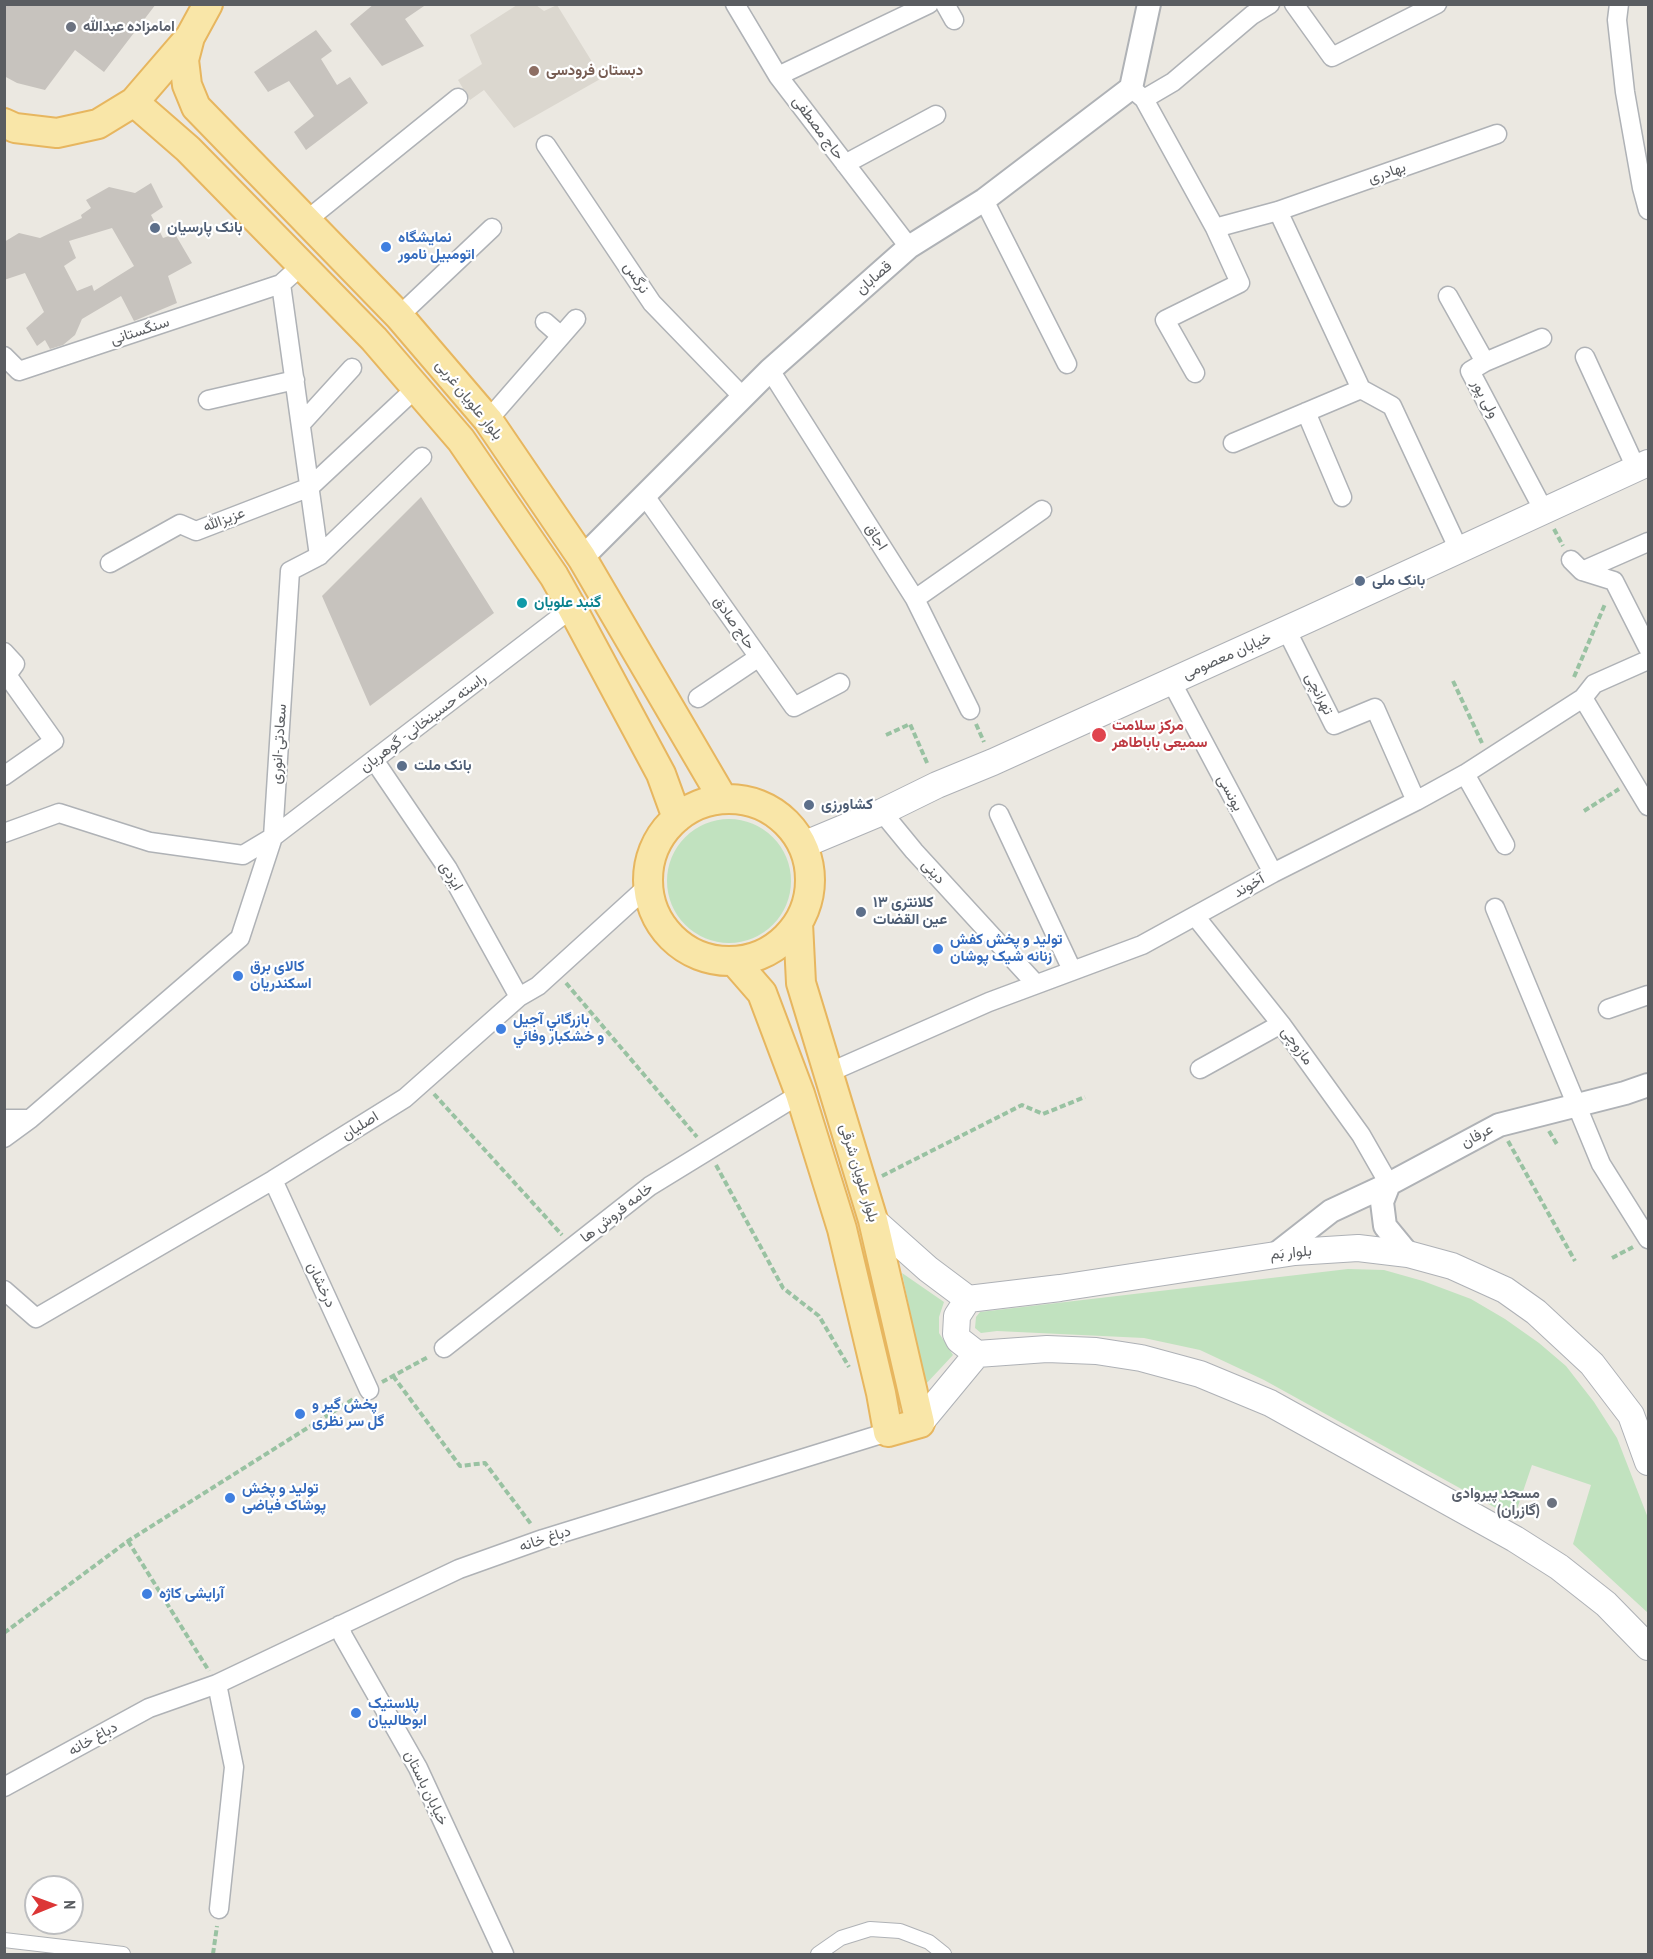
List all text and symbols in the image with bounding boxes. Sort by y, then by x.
place label: امامزاده عبدالله [83,18,175,36]
marker: امامزاده عبدالله [64,20,78,34]
place label: دبستان فرودسی [546,62,643,80]
marker: دبستان فرودسی [527,64,541,78]
street label: حاج مصطفی [788,92,848,164]
street label: بهادری [1366,158,1408,188]
place label: بانک پارسیان [167,219,243,237]
marker: بانک پارسیان [148,221,162,235]
place label: نمایشگاه اتومبیل نامور [398,229,475,264]
marker: نمایشگاه اتومبیل نامور [379,240,393,254]
street label: قصابان [852,257,896,299]
street label: نرگس [619,259,653,297]
street label: سنگستانی [108,313,172,349]
street label: بلوار علویان غربی [431,356,507,444]
street label: ولی پور [1467,377,1503,421]
street label: عزیزالله [200,504,248,536]
street label: اجاق [861,520,891,554]
place label: بانک ملی [1372,572,1425,590]
marker: بانک ملی [1353,574,1367,588]
street label: حاج صادق [709,593,759,653]
place label: گنبد علویان [534,594,601,612]
marker: گنبد علویان [515,596,529,610]
street label: خیابان معصومی [1180,628,1274,684]
street label: راسته حسینخانی- گوهریان [356,670,490,776]
street label: تهرانچی [1301,670,1337,718]
street label: سعادتی-انوری [267,703,291,785]
place label: مرکز سلامت سمیعی باباطاهر [1112,717,1208,752]
marker: مرکز سلامت سمیعی باباطاهر [1090,726,1108,744]
place label: بانک ملت [414,757,471,775]
marker: بانک ملت [395,759,409,773]
street label: یونسی [1213,772,1247,814]
place label: کشاورزی [821,796,873,814]
marker: کشاورزی [802,798,816,812]
street label: دینی [917,856,949,888]
street label: ایزدی [435,858,467,894]
street label: آخوند [1230,870,1268,902]
place label: کلانتری ۱۳ عین القضات [873,894,947,929]
marker: کلانتری ۱۳ عین القضات [854,905,868,919]
place label: تولید و پخش کفش زنانه شیک پوشان [950,931,1063,966]
marker: تولید و پخش کفش زنانه شیک پوشان [931,942,945,956]
place label: کالای برق اسکندریان [250,958,312,993]
marker: کالای برق اسکندریان [231,969,245,983]
place label: بازرگاني آجيل و خشكبار وفائي [513,1011,604,1046]
marker: بازرگاني آجيل و خشكبار وفائي [494,1022,508,1036]
street label: مازوچی [1277,1023,1317,1069]
street label: اصلیان [338,1108,382,1144]
street label: عرفان [1458,1120,1496,1152]
street label: بلوار علویان شرقی [835,1122,883,1224]
street label: خامه فروش ها [577,1179,657,1247]
street label: بلوار بَم [1270,1242,1312,1264]
street label: درخشان [303,1259,339,1311]
place label: پخش گیر و گل سر نظری [312,1396,384,1431]
marker: پخش گیر و گل سر نظری [293,1407,307,1421]
place label: تولید و پخش پوشاک فیاضی [242,1480,326,1515]
place label: مسجد پیروادی (گازران) [1452,1485,1540,1520]
marker: تولید و پخش پوشاک فیاضی [223,1491,237,1505]
marker: مسجد پیروادی (گازران) [1545,1496,1559,1510]
street label: دباغ خانه [517,1522,573,1556]
place label: آرایشی کاژه [159,1585,224,1603]
marker: آرایشی کاژه [140,1587,154,1601]
place label: پلاستیک ابوطالبیان [368,1695,427,1730]
marker: پلاستیک ابوطالبیان [349,1706,363,1720]
street label: دباغ خانه [65,1718,121,1760]
street label: خیابان باستان [400,1748,452,1828]
north arrow [24,1875,84,1935]
text: N [60,1900,80,1909]

